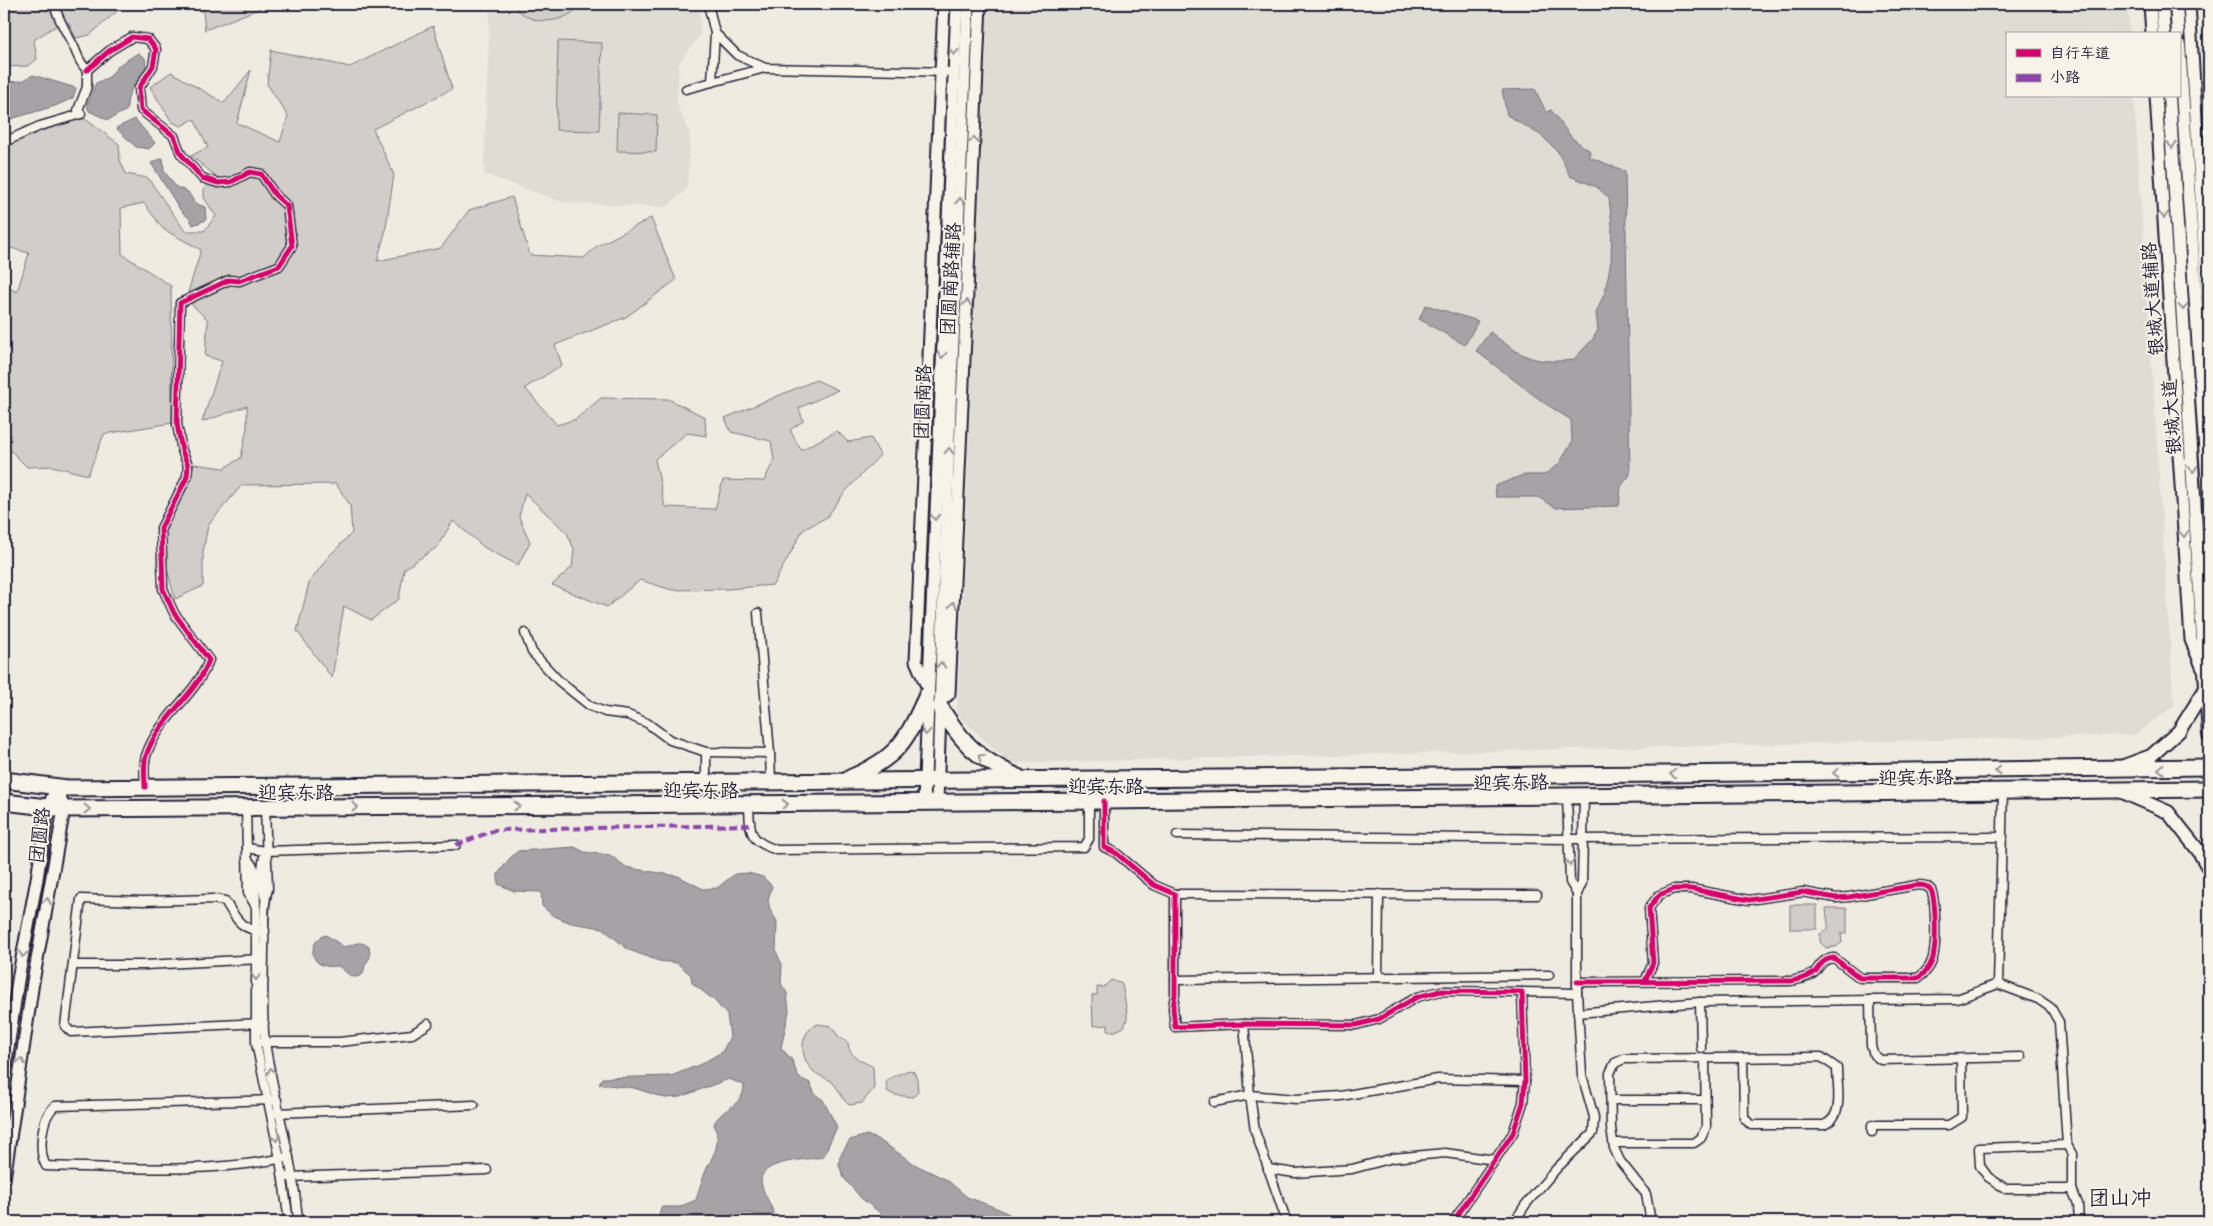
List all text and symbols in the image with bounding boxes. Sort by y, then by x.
legend [2006,32,2180,98]
text: 自行车道 [2050,44,2110,64]
one-way arrow [949,49,960,57]
text: 小路 [2050,68,2080,88]
one-way arrow [968,136,979,144]
one-way arrow [2167,141,2178,149]
one-way arrow [954,197,965,205]
one-way arrow [2158,211,2169,219]
street label: 团圆南路辅路 [936,221,967,337]
street label: 银城大道辅路 [2137,241,2170,357]
one-way arrow [961,298,972,306]
one-way arrow [2177,303,2188,311]
one-way arrow [936,351,947,359]
street label: 团圆南路 [910,364,937,440]
street label: 银城大道 [2157,378,2188,456]
one-way arrow [943,446,954,454]
one-way arrow [2187,465,2198,473]
one-way arrow [929,513,940,521]
one-way arrow [2179,530,2190,538]
one-way arrow [948,601,959,609]
one-way arrow [936,661,946,669]
one-way arrow [920,728,931,736]
one-way arrow [978,754,987,763]
one-way arrow [2156,763,2164,774]
street label: 迎宾东路 [1878,765,1954,792]
one-way arrow [1994,766,2002,776]
one-way arrow [1831,767,1839,778]
one-way arrow [1669,769,1676,779]
street label: 迎宾东路 [1473,770,1549,797]
street label: 迎宾东路 [1068,775,1144,800]
street label: 迎宾东路 [663,779,739,804]
street label: 迎宾东路 [258,781,334,806]
one-way arrow [781,799,789,809]
one-way arrow [514,801,521,811]
one-way arrow [351,802,359,812]
one-way arrow [84,804,91,814]
street label: 团圆路 [25,805,56,865]
one-way arrow [1565,858,1575,866]
one-way arrow [42,897,52,905]
one-way arrow [18,949,29,958]
one-way arrow [251,974,261,981]
one-way arrow [16,1057,26,1066]
one-way arrow [266,1067,277,1075]
one-way arrow [270,1133,281,1142]
district label: 团山冲 [2089,1185,2152,1213]

